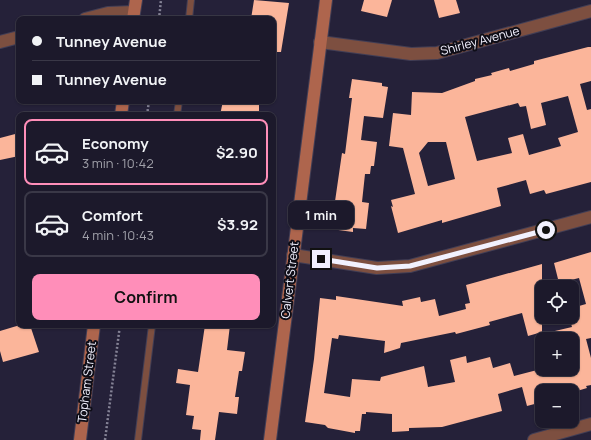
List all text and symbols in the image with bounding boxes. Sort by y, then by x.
street label: Shirley Avenue [438,22,521,59]
text: Tunney Avenue [56,31,167,52]
text: Tunney Avenue [56,69,167,90]
text: Economy [82,133,149,154]
icon: car [34,134,70,170]
text: $2.90 [216,142,258,163]
text: 3 min · 10:42 [82,154,154,172]
callout: 1 min [288,201,354,229]
text: Comfort [82,205,143,226]
icon: car [34,206,70,242]
text: 1 min [305,206,337,224]
text: $3.92 [217,214,258,235]
route start [537,221,555,239]
text: 4 min · 10:43 [82,226,154,244]
street label: Calvert Street [276,240,303,320]
route end [312,250,330,268]
button: Confirm [32,274,260,320]
map controls [535,280,579,428]
button: locate [535,280,579,324]
button: + [535,332,579,376]
street label: Topham Street [73,340,100,424]
button: − [535,384,579,428]

